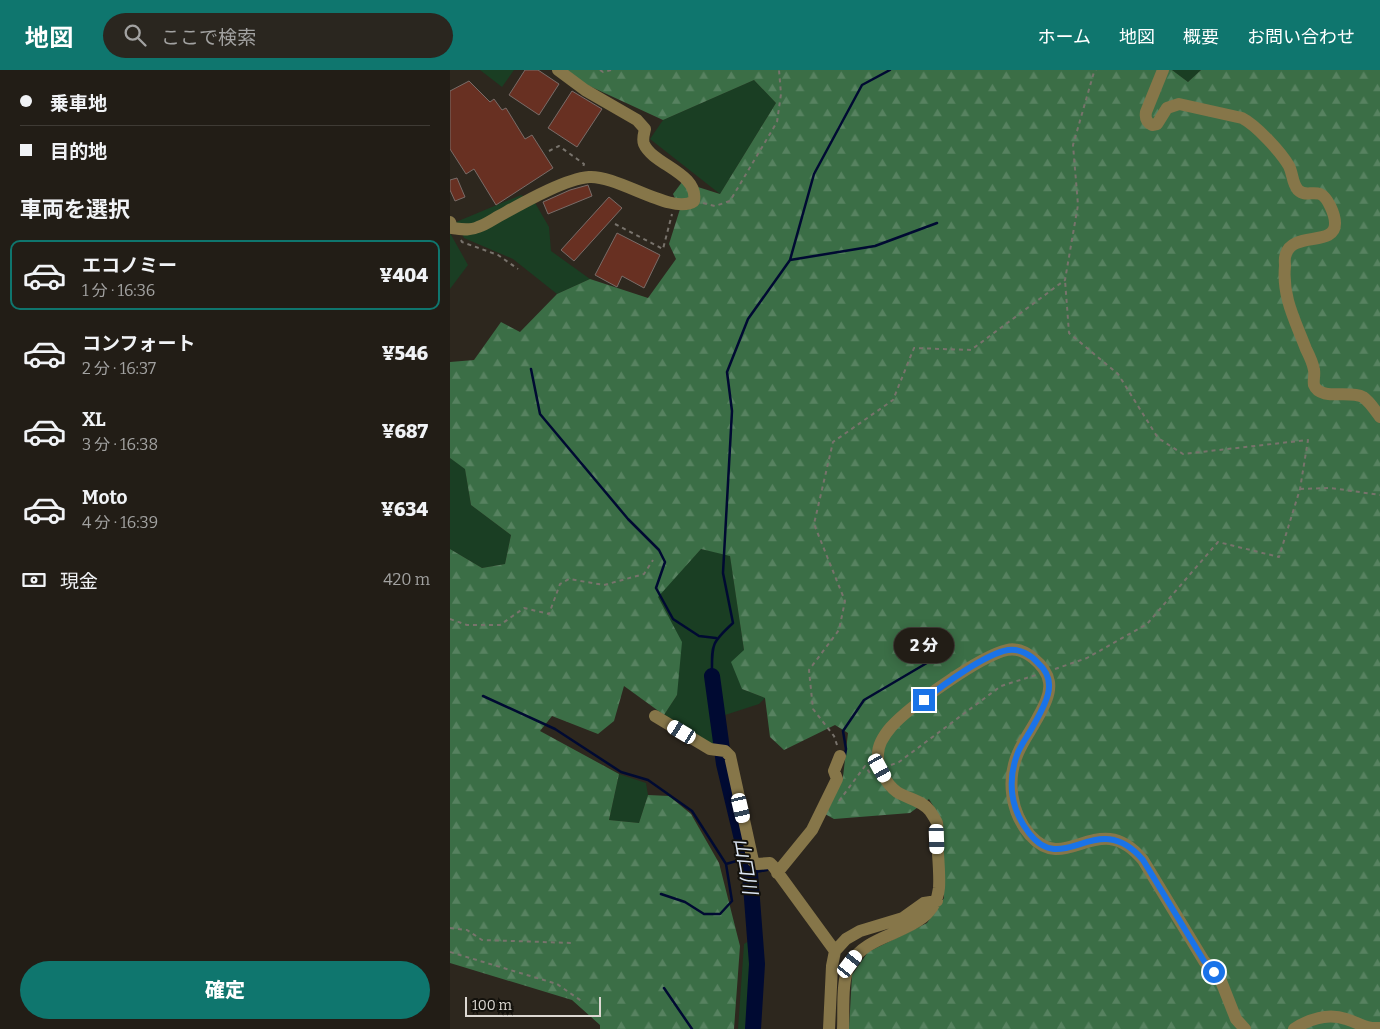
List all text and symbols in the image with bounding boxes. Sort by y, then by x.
search box [103,13,453,58]
icon: search [121,21,149,49]
text: 地図 [25,24,73,52]
text: ここで検索 [161,26,256,49]
text: ホーム [1038,26,1091,48]
text: 地図 [1119,26,1155,48]
text: 概要 [1183,26,1219,48]
text: お問い合わせ [1247,26,1355,48]
text: 乗車地 [50,92,107,115]
text: 目的地 [50,140,107,163]
text: 車両を選択 [20,196,130,223]
icon: car [22,253,67,298]
text: エコノミー [82,254,177,277]
text: ¥404 [379,264,428,287]
text: 1 分 · 16:36 [82,281,155,300]
icon: car [22,331,67,376]
text: コンフォート [82,332,195,355]
text: ¥546 [382,342,428,365]
text: 2 分 · 16:37 [82,359,156,378]
text: XL [82,408,106,431]
icon: car [22,409,67,454]
text: ¥687 [382,420,428,443]
text: 3 分 · 16:38 [82,435,158,454]
text: Moto [82,486,128,509]
icon: car [22,487,67,532]
text: ¥634 [381,498,428,521]
text: 4 分 · 16:39 [82,513,158,532]
icon: cash [20,566,48,594]
text: 現金 [60,570,98,593]
text: 420 m [383,570,430,589]
callout: 2 分 [894,628,954,662]
text: 2 分 [910,636,938,655]
route end [913,689,935,711]
car [665,718,698,746]
car [866,751,893,785]
car [730,792,751,824]
car [928,824,945,854]
water label: 山口川 [729,836,762,898]
car [834,948,865,980]
button: 確定 [20,961,430,1019]
route start [1203,961,1225,983]
scale bar [465,994,601,1017]
text: 100 m [472,997,512,1014]

